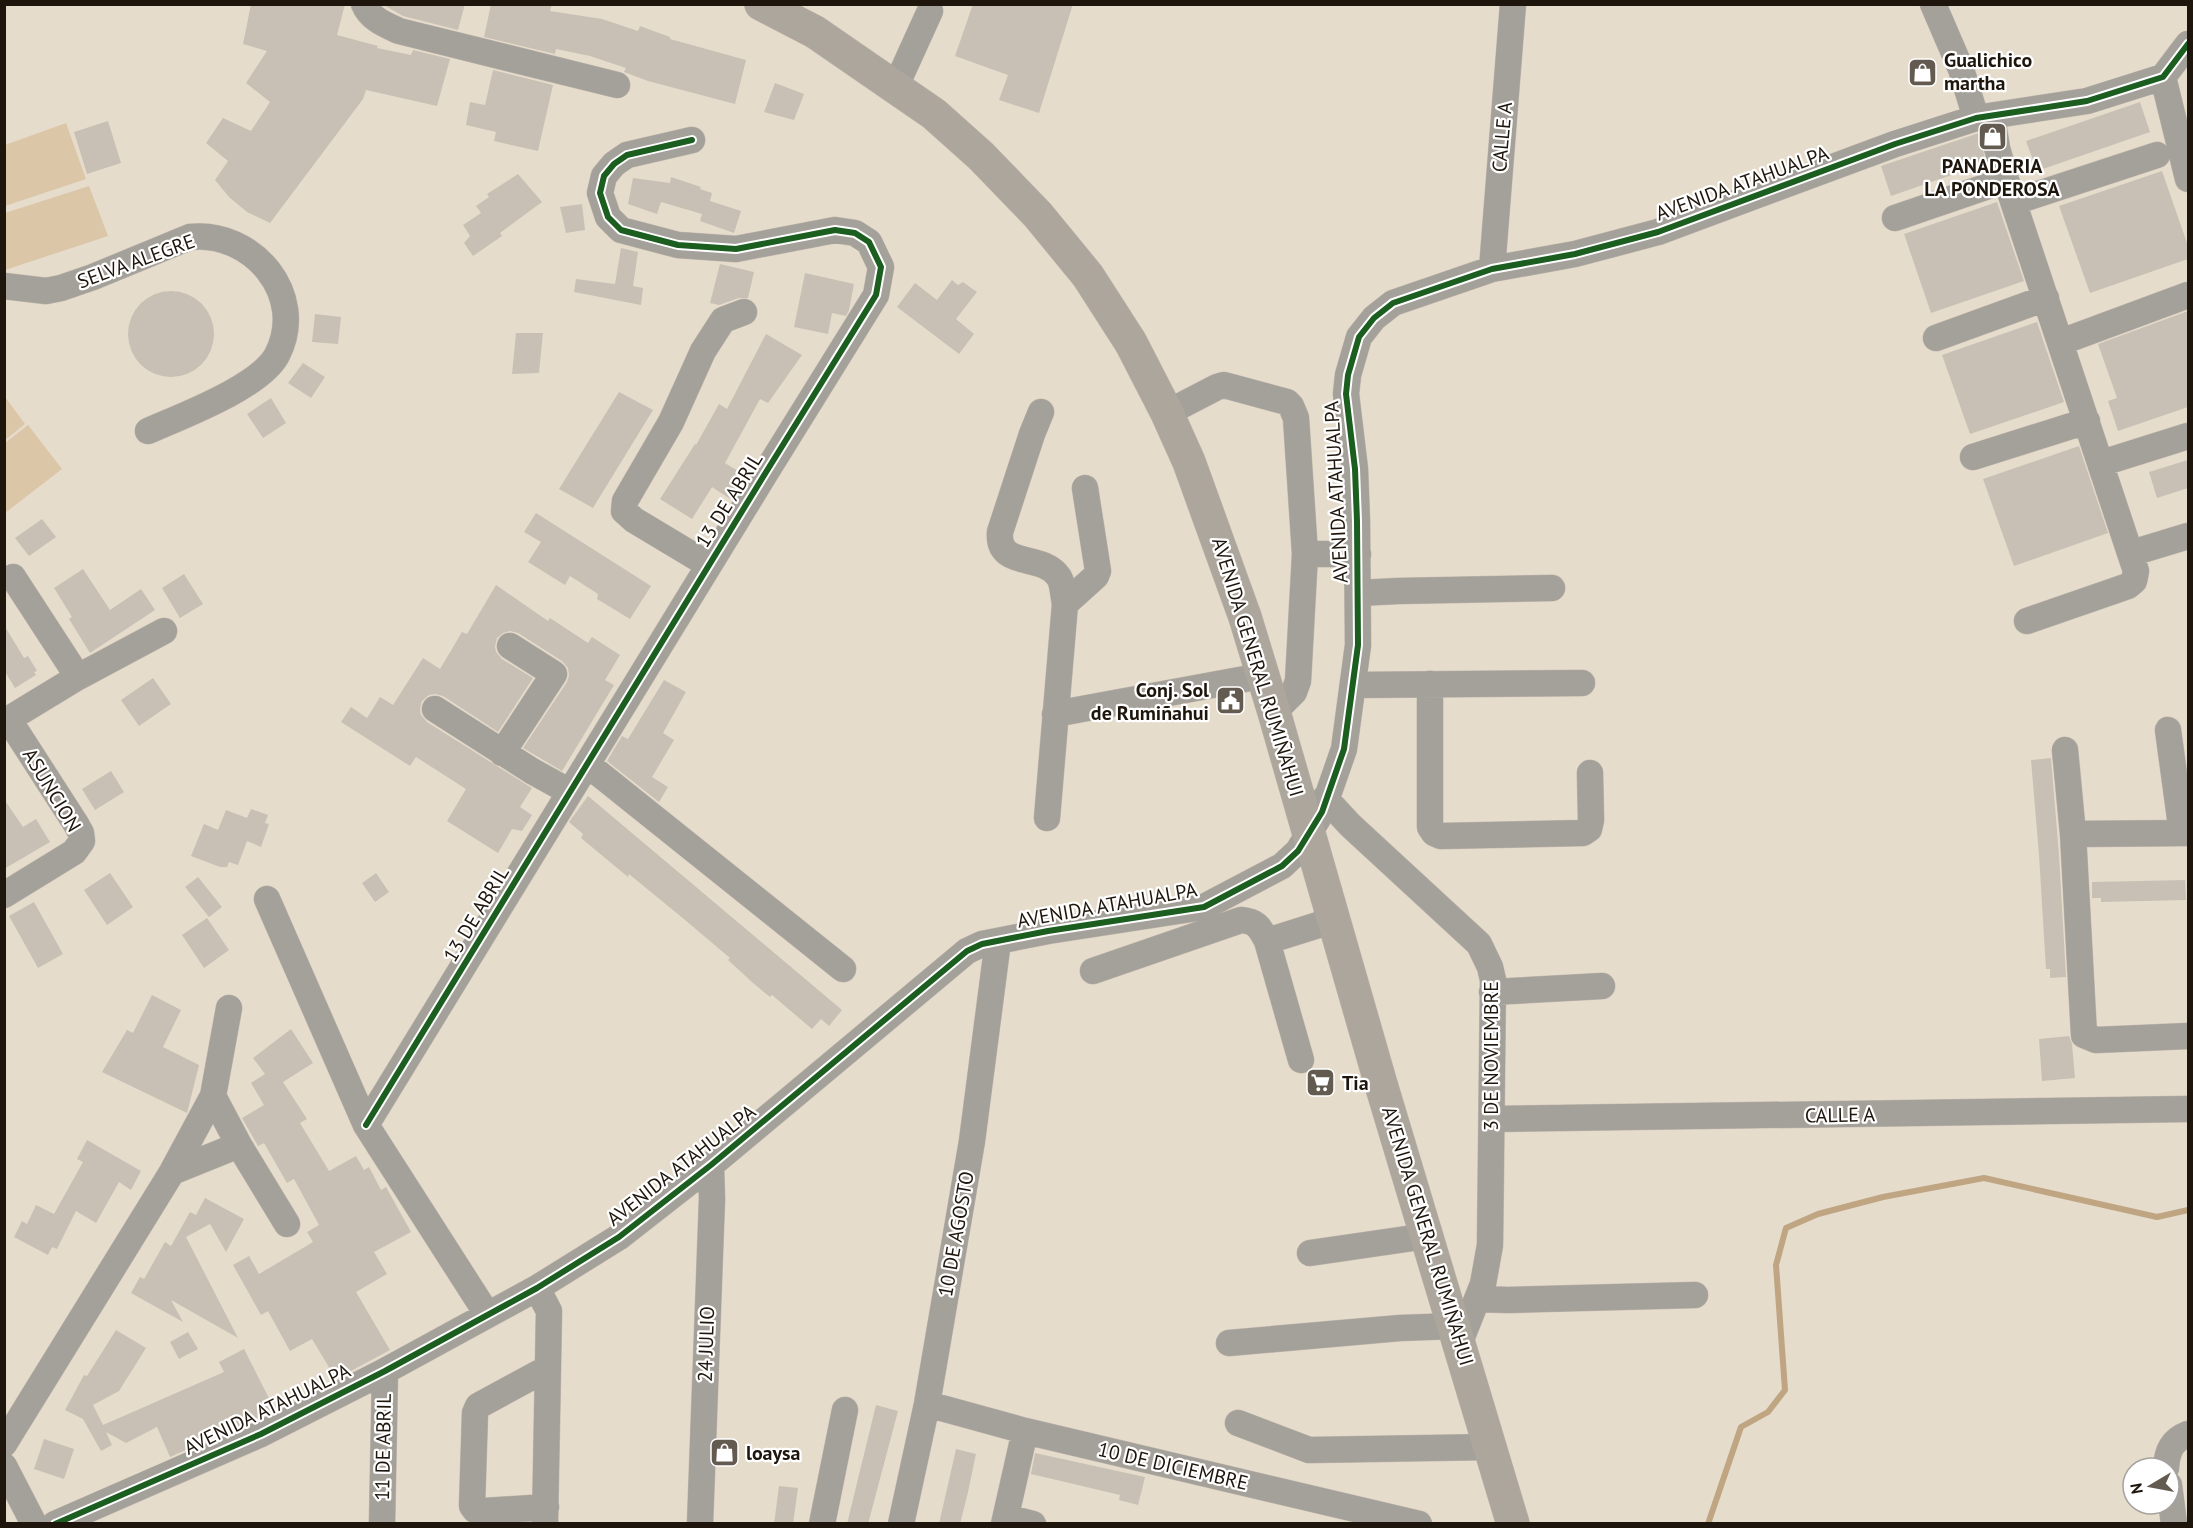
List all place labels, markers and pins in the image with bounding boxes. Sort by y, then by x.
place label: Gualichico martha [1944,47,2032,96]
shop icon: Gualichico martha [1907,56,1939,88]
shop icon: PANADERIA LA PONDEROSA [1976,120,2008,152]
place label: PANADERIA LA PONDEROSA [1924,153,2061,202]
place label: Conj. Sol de Rumiñahui [1091,677,1209,726]
public building icon: Conj. Sol de Rumiñahui [1214,685,1246,717]
supermarket icon: Tia [1305,1067,1337,1099]
place label: Tia [1342,1070,1369,1096]
shop icon: loaysa [709,1437,741,1469]
place label: loaysa [746,1440,801,1466]

